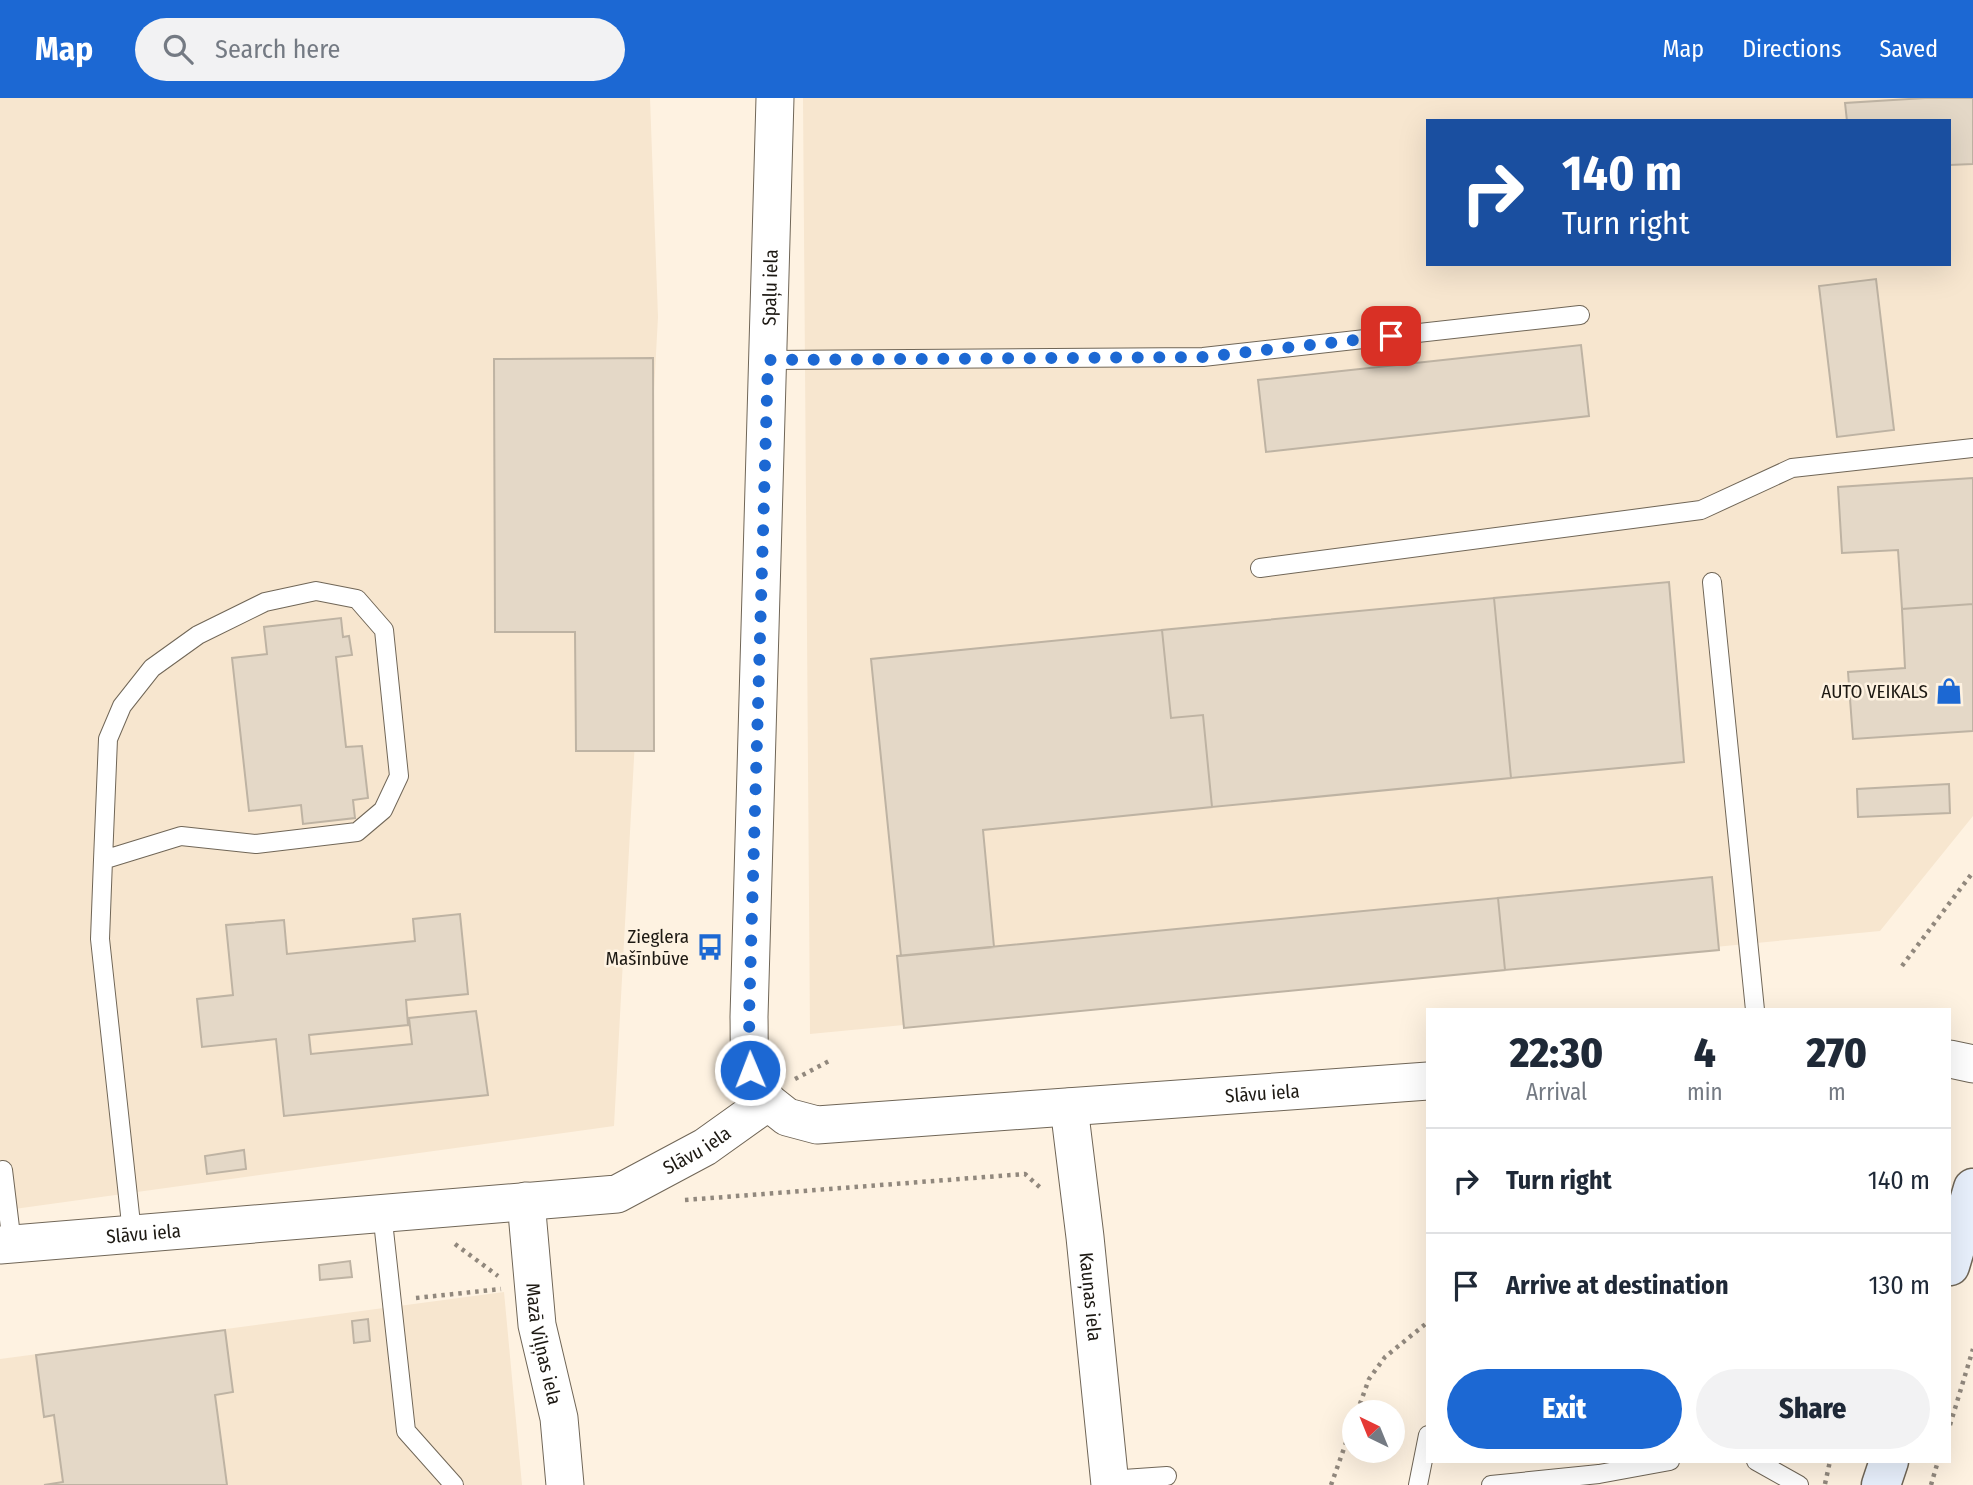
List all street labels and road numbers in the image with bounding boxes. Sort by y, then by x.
street label: Spaļu iela [757,249,782,326]
street label: Slāvu iela [1224,1079,1300,1107]
street label: Slāvu iela [659,1121,735,1179]
street label: Slāvu iela [105,1219,182,1248]
street label: Kauņas iela [1075,1251,1107,1342]
street label: Mazā Viļņas iela [522,1282,567,1407]

